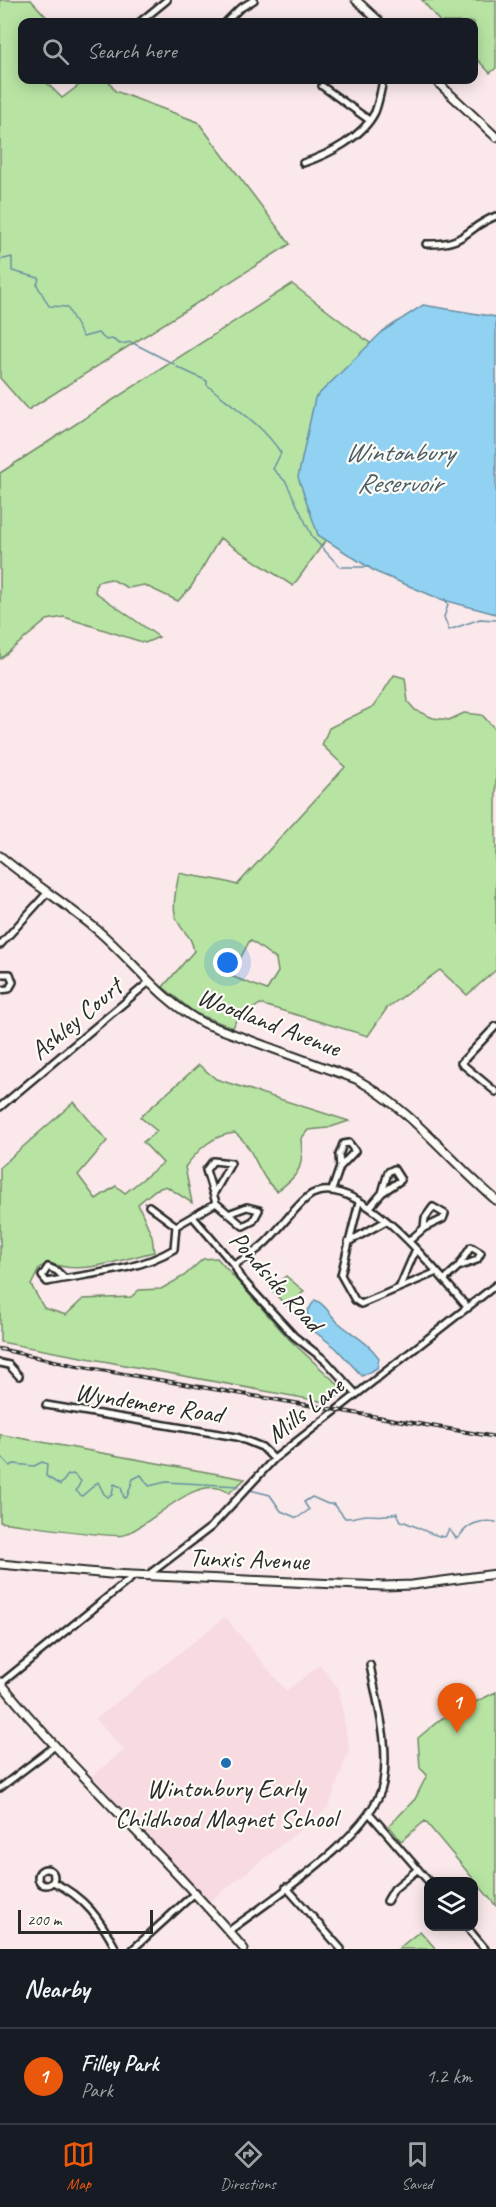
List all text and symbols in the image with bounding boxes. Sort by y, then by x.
search box [18,18,478,84]
icon: search [39,35,72,68]
text: Search here [87,37,177,65]
water label: Wintonbury Reservoir [345,435,458,500]
your location [213,948,242,977]
street label: Ashley Court [23,969,132,1067]
street label: Woodland Avenue [193,980,347,1065]
street label: Pondside Road [222,1224,332,1341]
street label: Mills Lane [260,1369,352,1451]
street label: Wyndemere Road [73,1375,229,1432]
street label: Tunxis Avenue [189,1540,311,1578]
pin: 1 [438,1684,476,1733]
marker: Wintonbury Early Childhood Magnet School [219,1756,233,1770]
place label: Wintonbury Early Childhood Magnet School [115,1772,342,1835]
map controls [424,1877,478,1931]
button: layers [424,1877,478,1931]
scale bar [18,1907,153,1934]
text: 200 m [27,1910,61,1930]
text: Nearby [24,1972,89,2005]
text: Filley Park [81,2050,159,2078]
text: 1 [39,2064,48,2089]
text: 1.2 km [426,2064,472,2089]
text: Park [81,2078,113,2103]
tab: Map [62,2138,95,2194]
tab: Directions [220,2138,276,2194]
tab: Saved [401,2138,434,2194]

